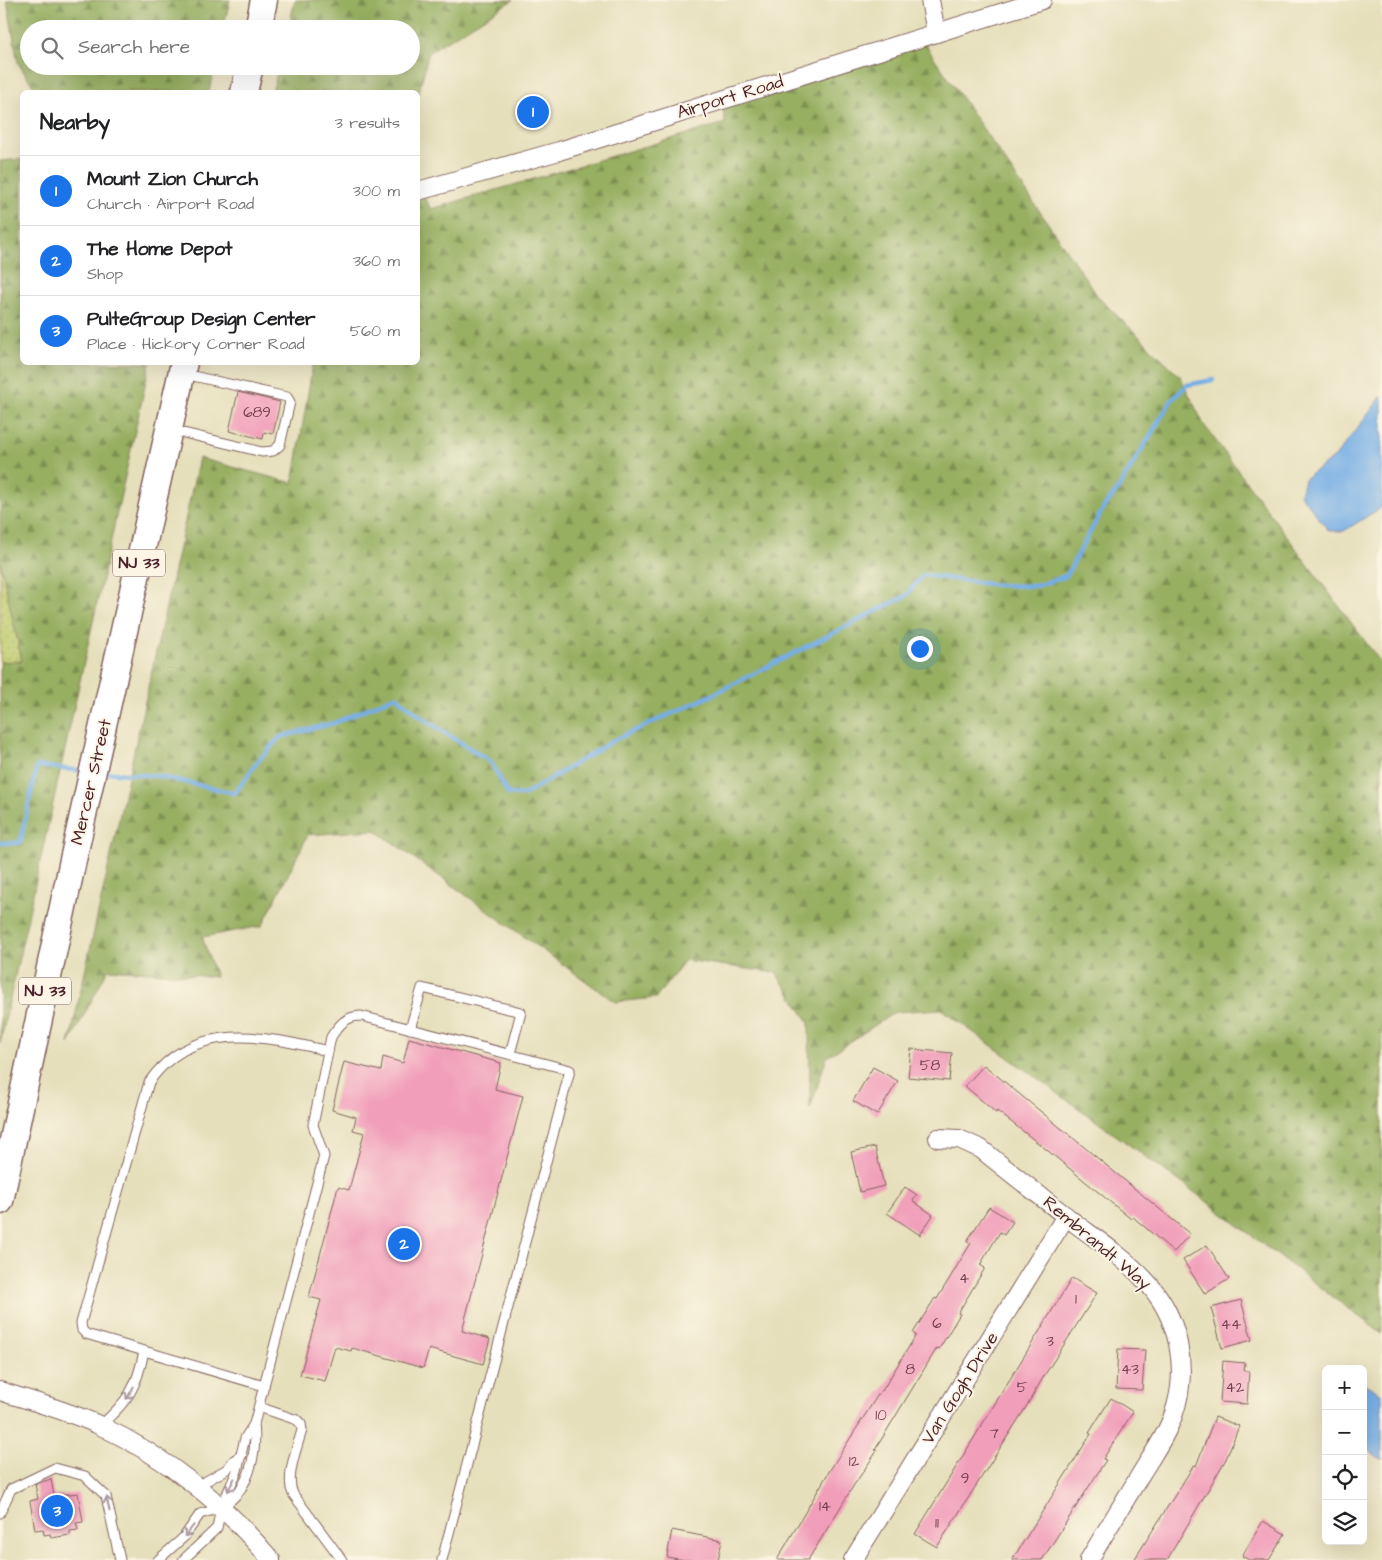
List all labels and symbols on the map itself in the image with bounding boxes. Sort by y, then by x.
street label: Airport Road [674,69,786,125]
pin: 1 [517,93,549,131]
house number: 689 [243,402,271,423]
road number: NJ 33 [113,550,165,576]
your location [907,636,933,662]
street label: Mercer Street [64,716,118,847]
road number: NJ 33 [19,978,71,1004]
house number: 58 [920,1055,940,1076]
street label: Rembrandt Way [1037,1190,1157,1297]
pin: 2 [388,1225,420,1263]
house number: 4 [959,1268,969,1289]
house number: 1 [1075,1289,1077,1310]
house number: 6 [932,1313,942,1334]
house number: 44 [1221,1314,1241,1335]
street label: Van Gogh Drive [915,1327,1006,1449]
house number: 3 [1046,1331,1054,1352]
house number: 8 [905,1359,915,1380]
house number: 43 [1121,1359,1139,1380]
house number: 5 [1017,1377,1028,1398]
house number: 42 [1226,1377,1245,1398]
one-way arrow [125,1386,135,1400]
house number: 10 [875,1405,887,1426]
house number: 7 [989,1423,999,1444]
house number: 12 [849,1451,860,1472]
house number: 9 [961,1468,969,1489]
one-way arrow [226,1477,235,1492]
pin: 3 [41,1492,73,1530]
one-way arrow [103,1496,112,1512]
house number: 14 [819,1496,831,1517]
house number: 11 [935,1513,939,1534]
one-way arrow [183,1524,194,1537]

